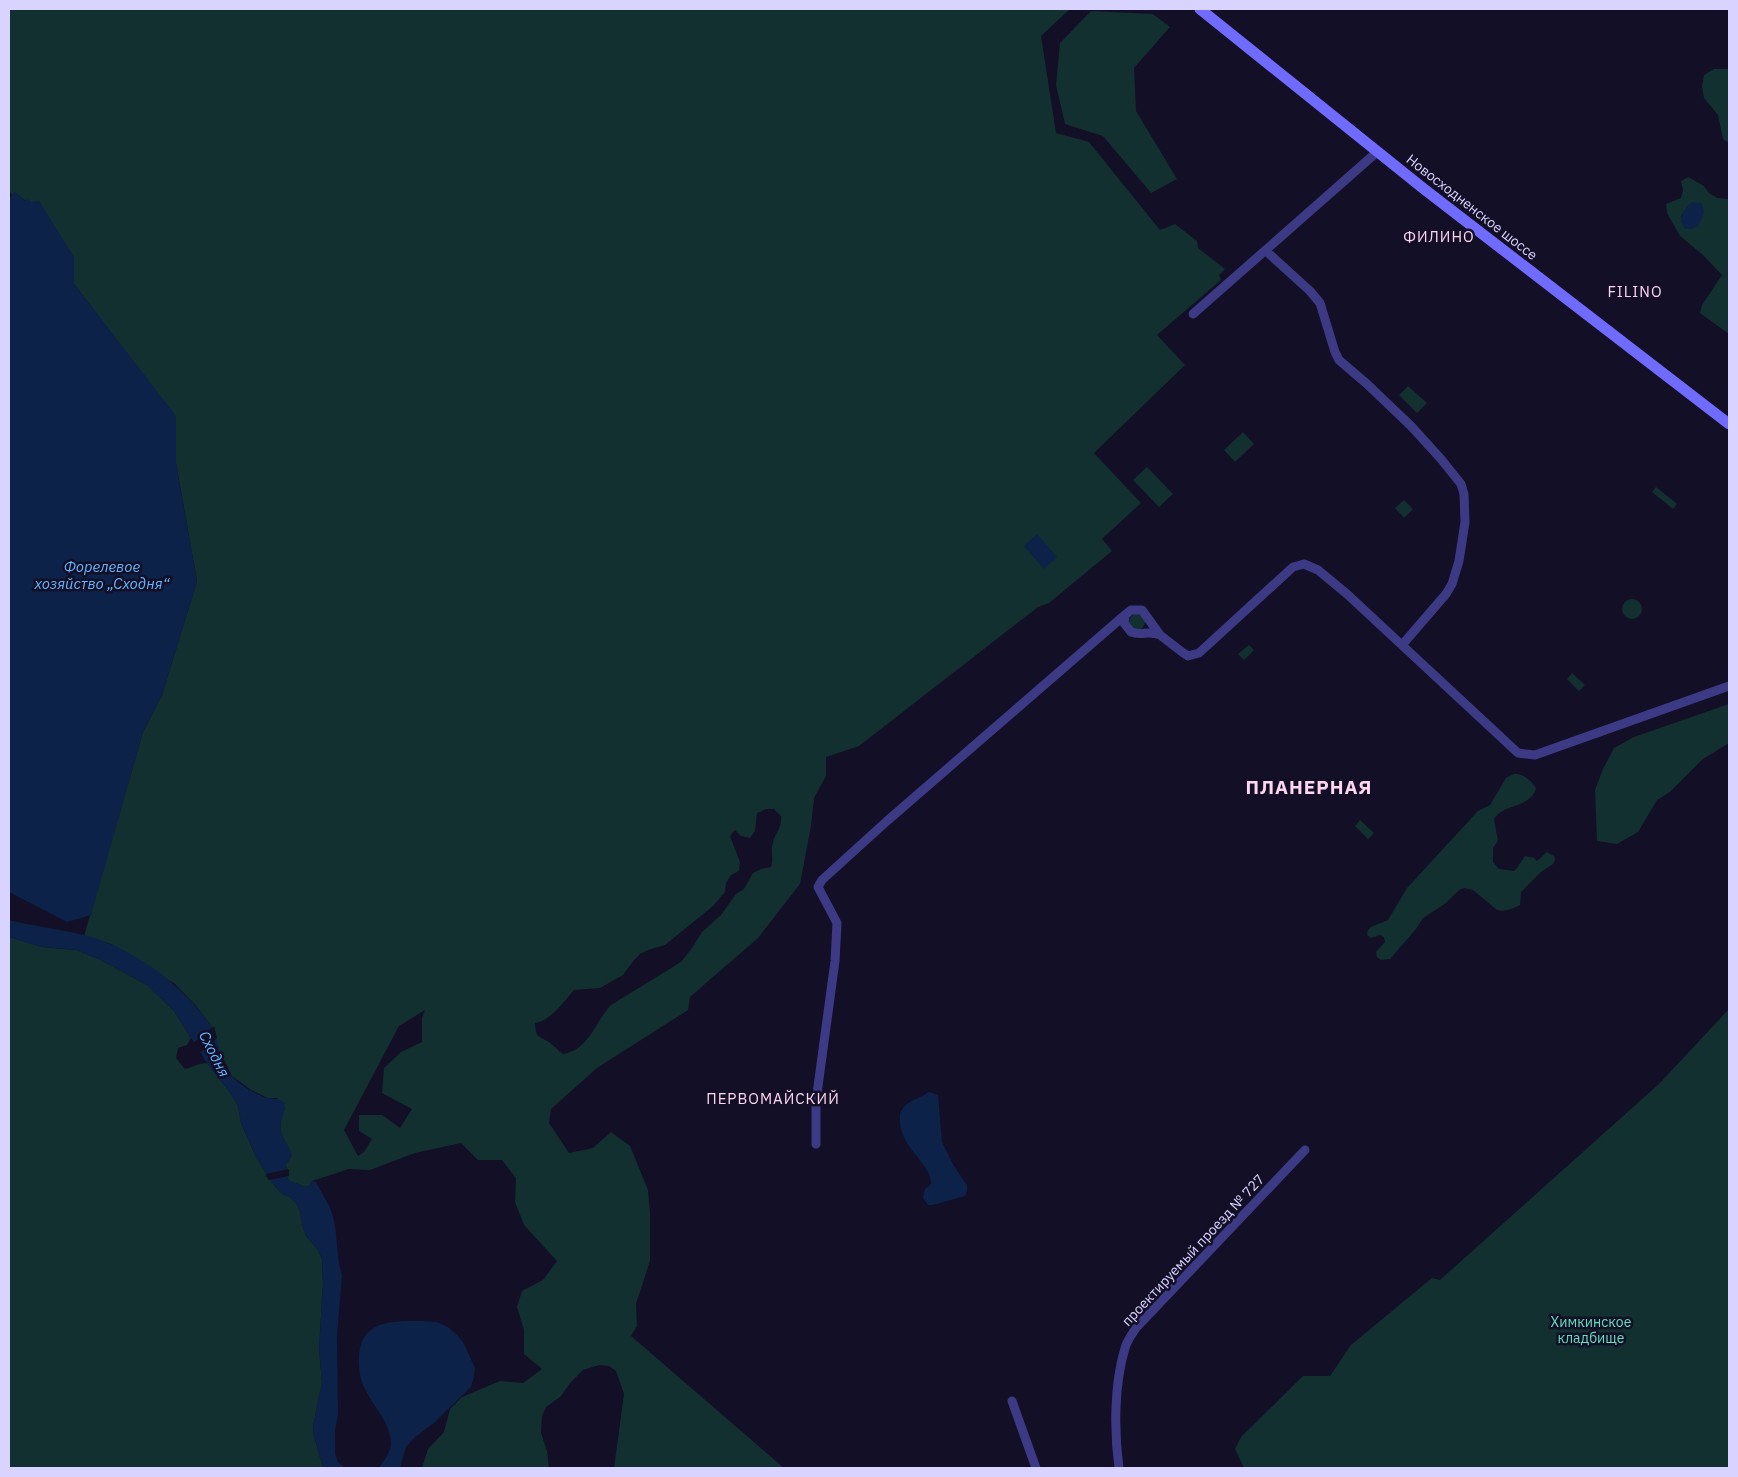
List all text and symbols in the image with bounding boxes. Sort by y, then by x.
street label: Новосходненское шоссе [1403,150,1541,264]
district label: ФИЛИНО [1403,227,1475,246]
district label: FILINO [1607,282,1663,301]
water label: Форелевое хозяйство „Сходня“ [34,557,170,593]
district label: ПЛАНЕРНАЯ [1246,775,1372,799]
water label: Сходня [195,1028,234,1080]
district label: ПЕРВОМАЙСКИЙ [706,1089,840,1108]
street label: проектируемый проезд № 727 [1118,1170,1268,1330]
park label: Химкинское кладбище [1551,1313,1632,1347]

